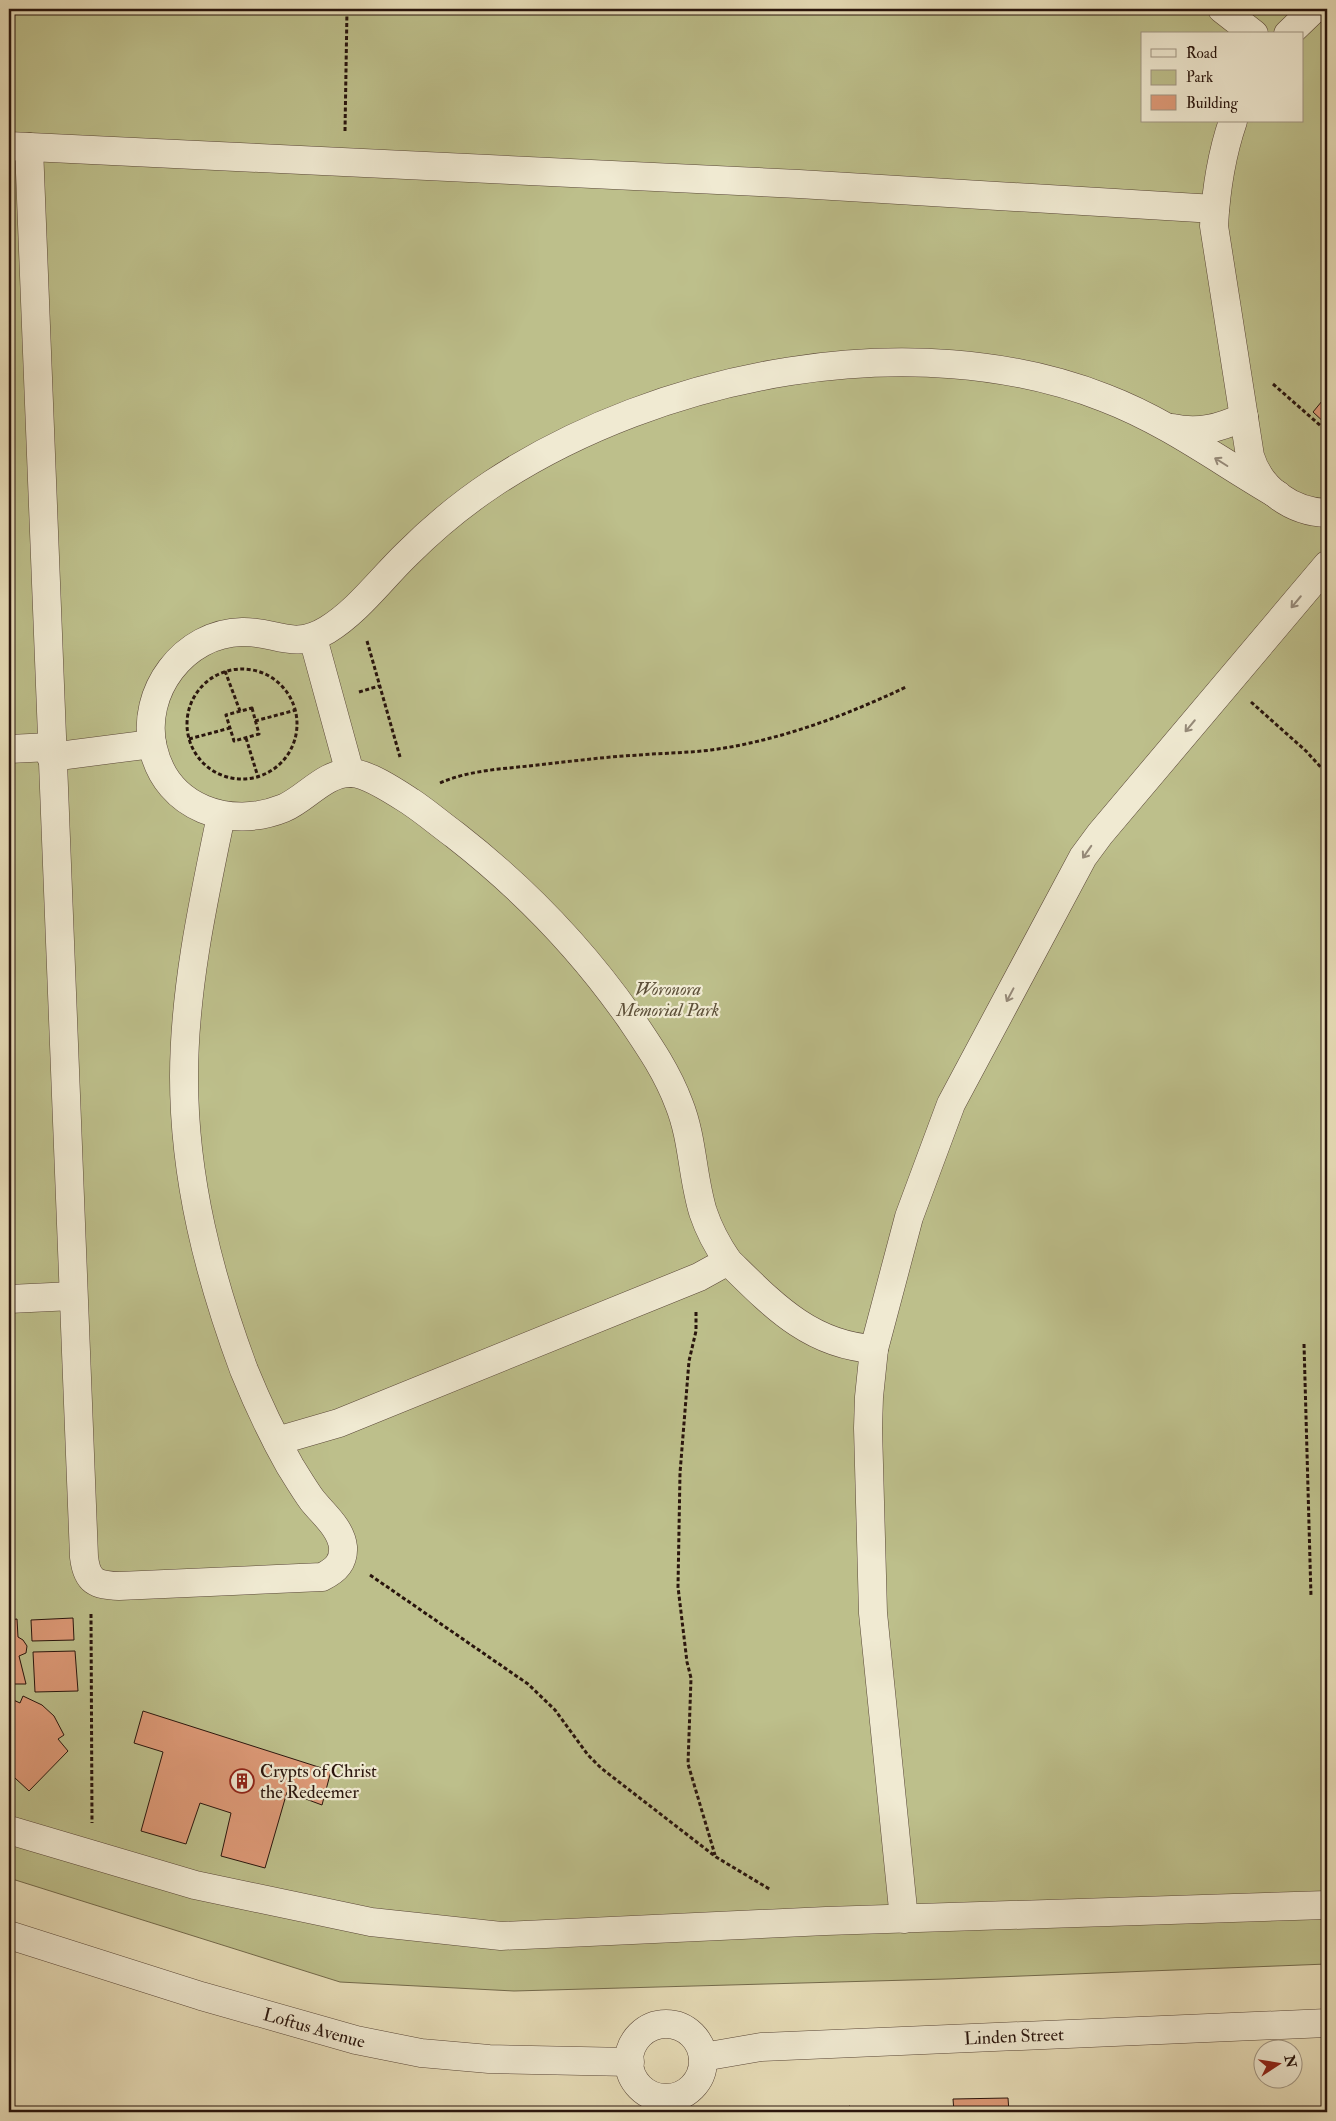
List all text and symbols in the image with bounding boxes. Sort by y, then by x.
legend [1141,32,1304,122]
text: Road [1186,44,1218,63]
text: Park [1186,68,1213,87]
text: Building [1186,94,1238,113]
one-way arrow [1215,456,1229,466]
one-way arrow [1290,596,1301,609]
one-way arrow [1185,720,1196,733]
one-way arrow [1082,844,1092,858]
park label: Woronora Memorial Park [616,978,719,1022]
one-way arrow [1005,987,1015,1002]
place label: Crypts of Christ the Redeemer [260,1760,377,1804]
building icon: Crypts of Christ the Redeemer [229,1768,255,1794]
street label: Loftus Avenue [260,2003,367,2053]
street label: Linden Street [963,2023,1065,2050]
north arrow [1254,2038,1304,2088]
text: N [1280,2053,1300,2070]

